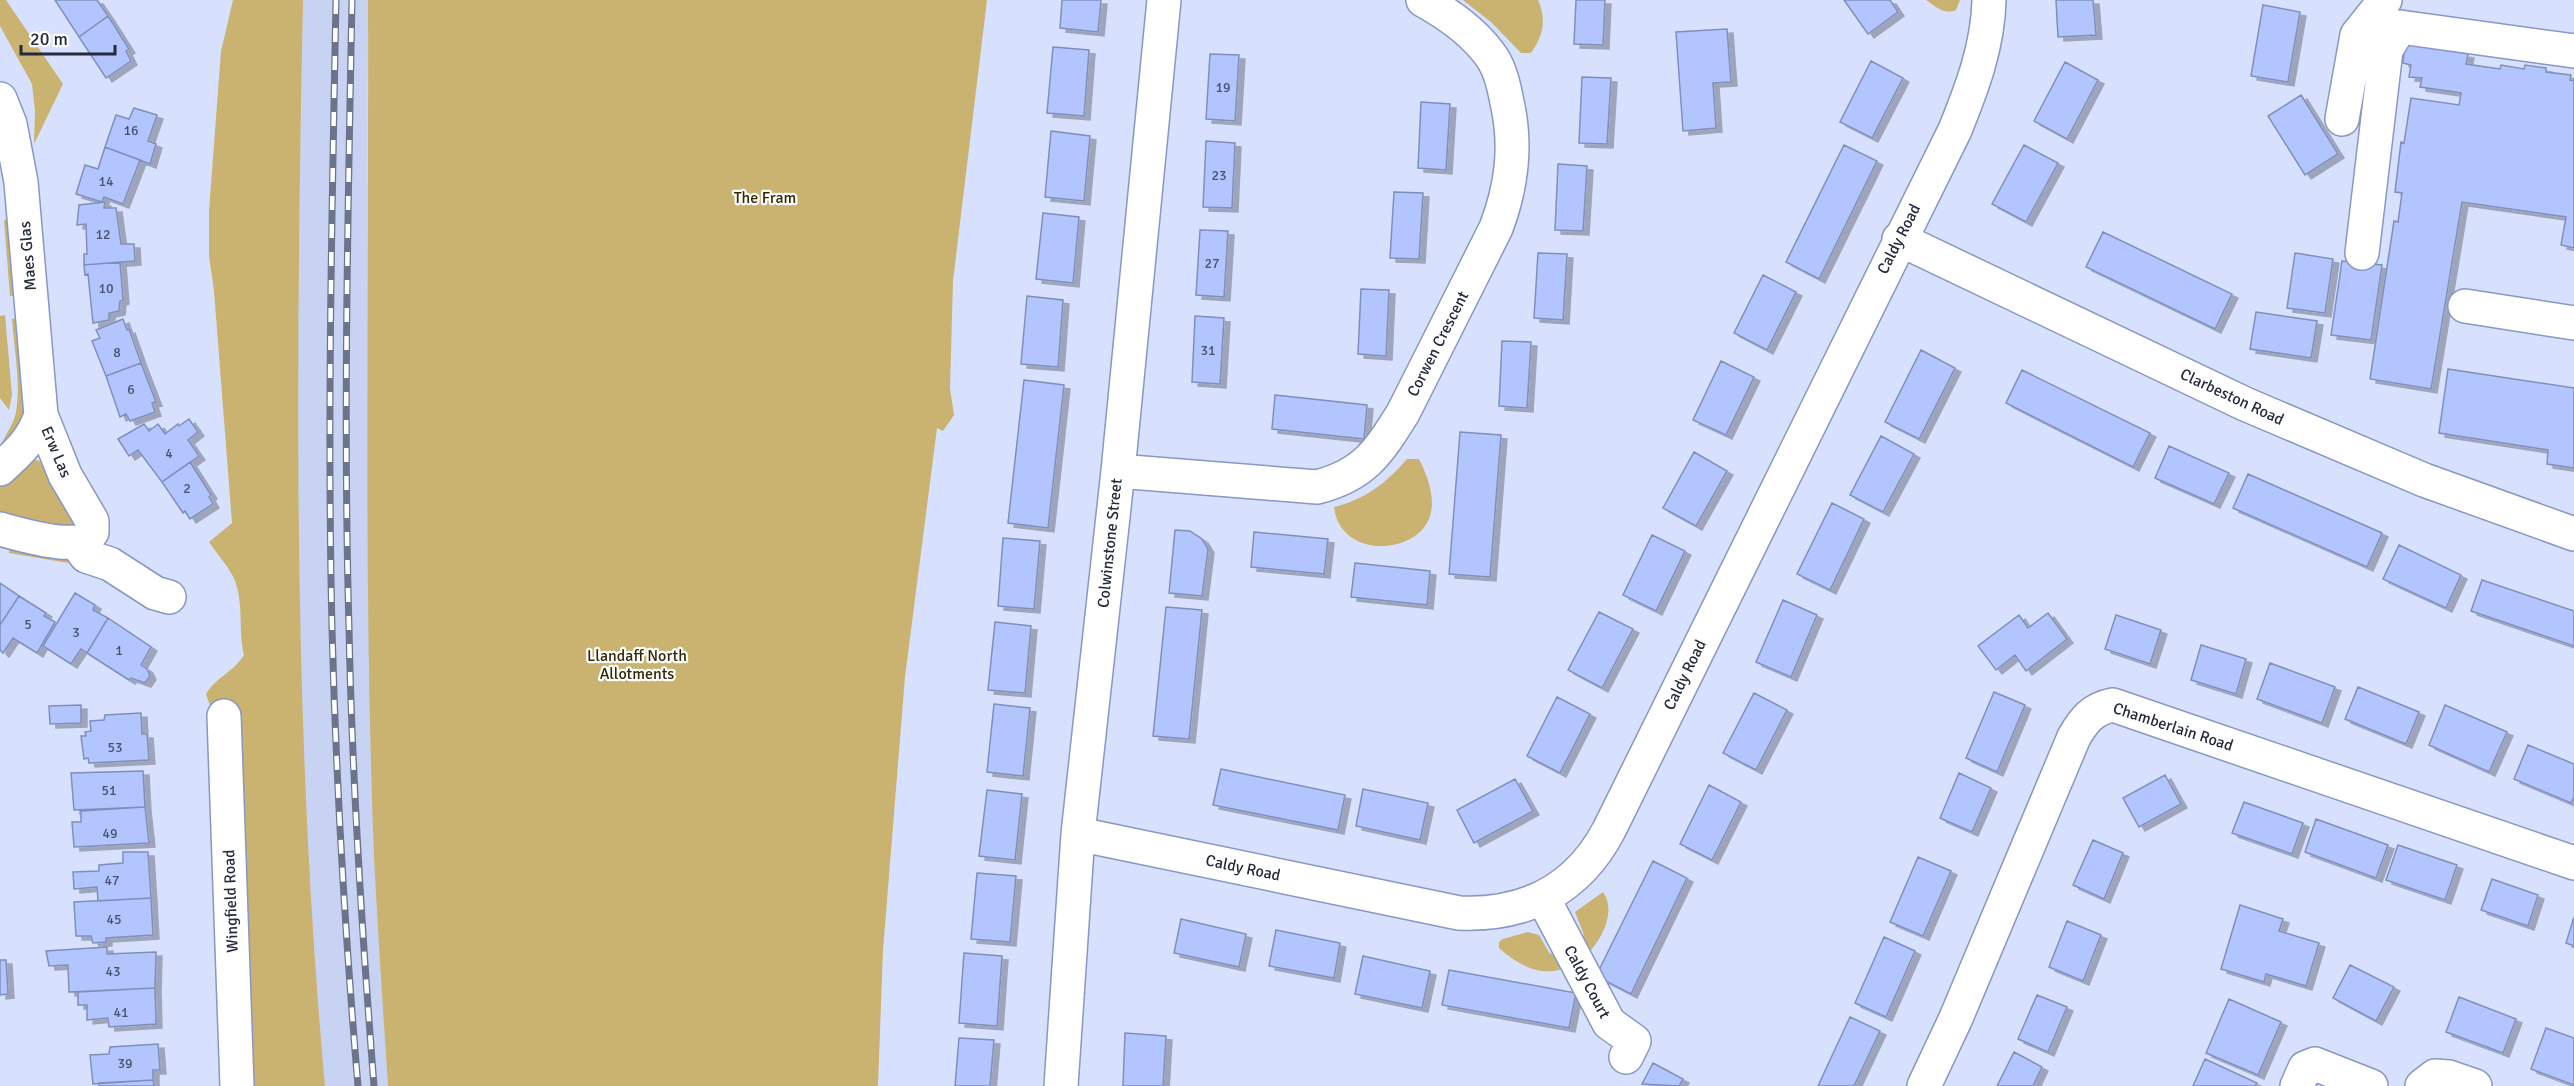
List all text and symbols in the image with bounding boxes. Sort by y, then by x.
scale bar [21,18,116,56]
text: 20 m [30,28,68,50]
house number: 19 [1215,79,1231,96]
house number: 16 [123,122,139,139]
house number: 23 [1211,167,1227,184]
house number: 14 [98,173,114,190]
park label: The Fram [734,188,796,208]
street label: Caldy Road [1873,201,1925,277]
street label: Maes Glas [15,220,41,292]
house number: 12 [95,226,111,243]
house number: 27 [1204,255,1220,272]
house number: 10 [98,280,114,297]
street label: Corwen Crescent [1403,288,1473,400]
house number: 31 [1200,342,1216,359]
house number: 8 [113,344,121,361]
street label: Clarbeston Road [2177,364,2287,430]
house number: 6 [127,381,135,398]
street label: Erw Las [36,423,76,481]
house number: 4 [165,445,173,462]
street label: Colwinstone Street [1093,477,1127,609]
house number: 2 [183,480,191,497]
house number: 5 [24,616,32,633]
house number: 3 [72,624,80,641]
street label: Caldy Road [1659,636,1711,714]
house number: 1 [115,642,123,659]
park label: Llandaff North Allotments [587,646,687,684]
street label: Chamberlain Road [2110,698,2236,756]
house number: 53 [107,739,123,756]
house number: 51 [101,782,117,799]
house number: 49 [102,825,118,842]
street label: Wingfield Road [219,849,243,953]
street label: Caldy Road [1204,850,1282,886]
house number: 47 [104,872,120,889]
house number: 45 [106,911,122,928]
street label: Caldy Court [1559,942,1615,1022]
house number: 43 [105,963,121,980]
house number: 41 [113,1004,129,1021]
house number: 39 [117,1055,133,1072]

